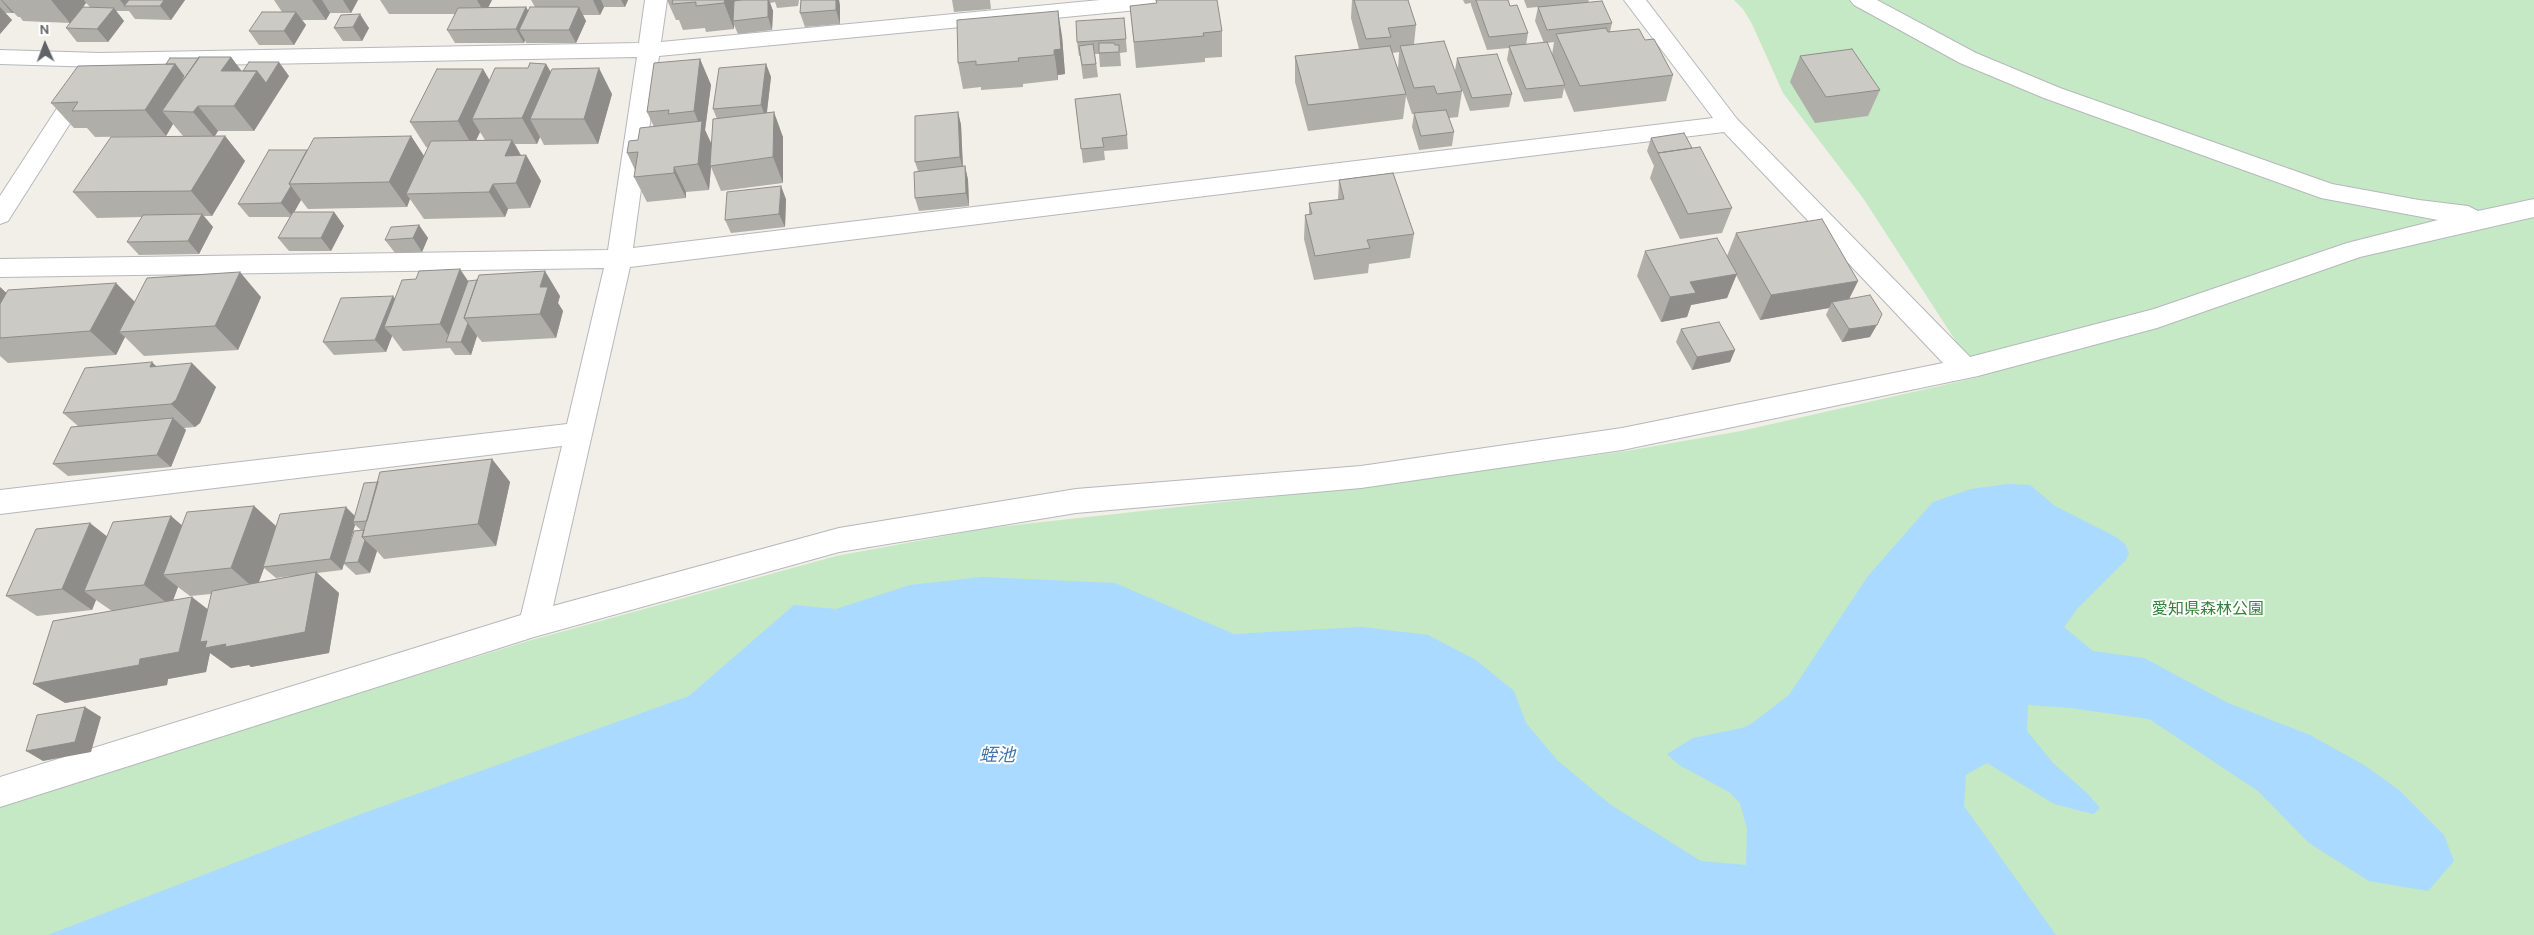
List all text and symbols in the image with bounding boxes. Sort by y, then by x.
north arrow [20,20,70,70]
text: N [39,21,50,38]
park label: 愛知県森林公園 [2152,599,2264,619]
water label: 蛭池 [979,745,1015,767]

